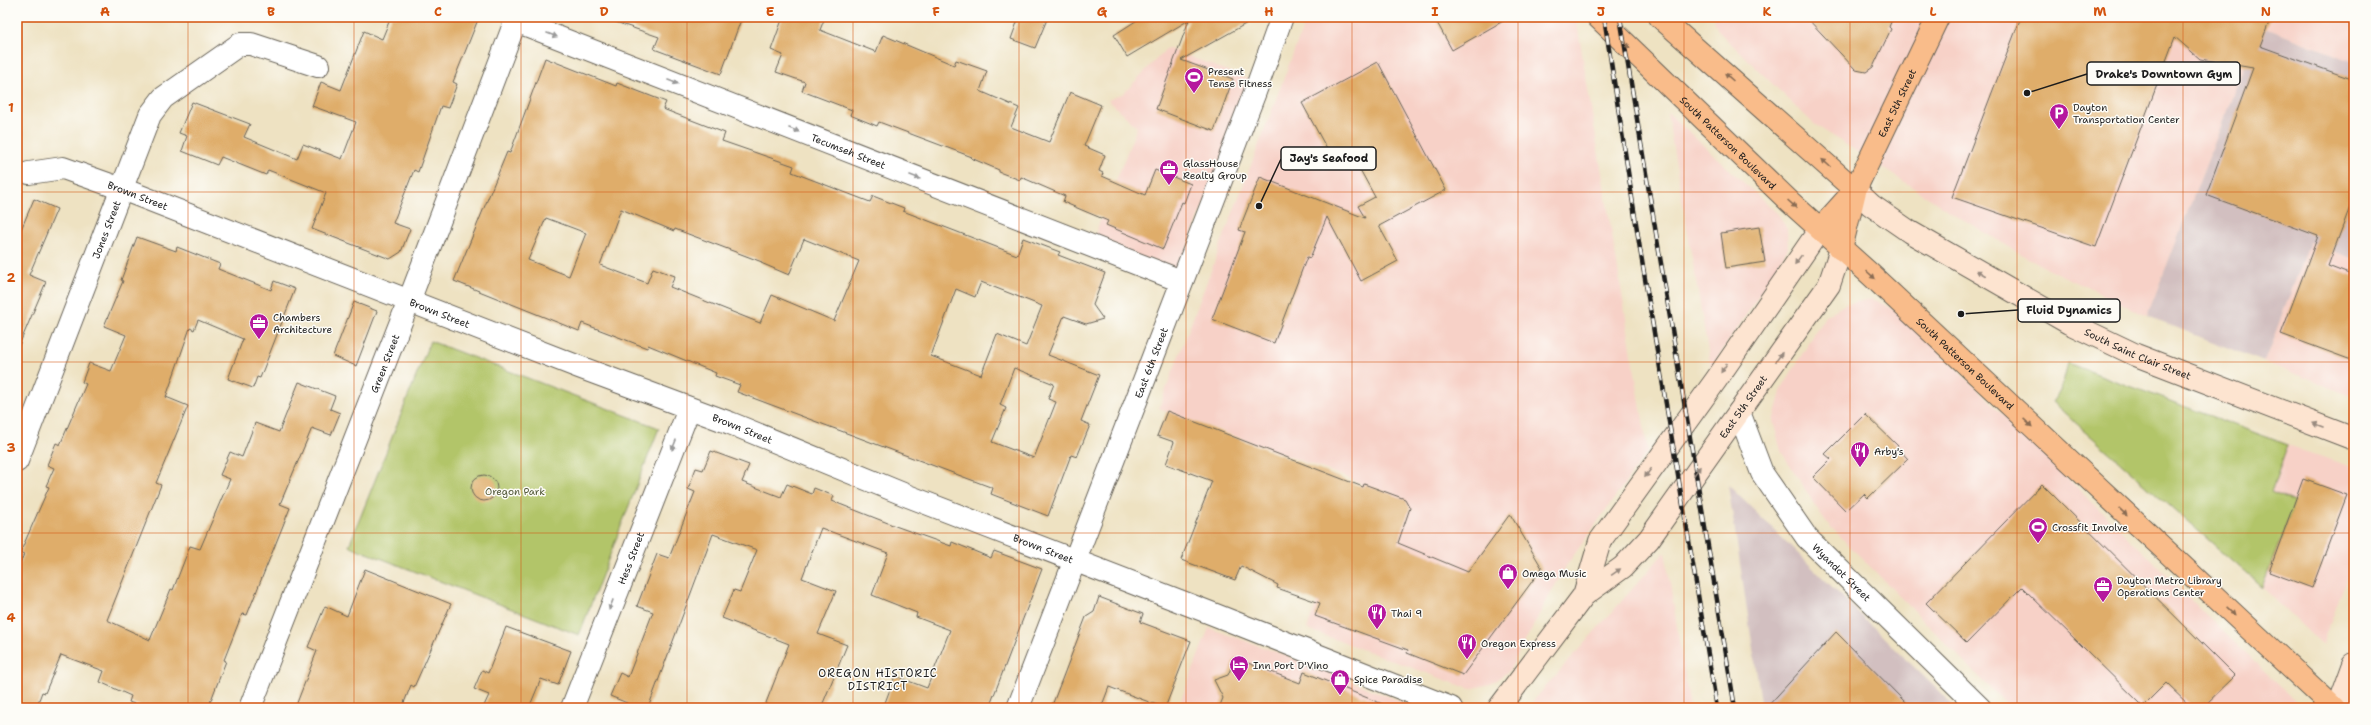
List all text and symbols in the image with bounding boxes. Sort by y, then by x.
text: A [100,3,110,20]
text: B [267,3,275,20]
text: C [434,3,442,20]
text: D [599,3,609,20]
text: E [766,3,775,20]
text: F [932,3,940,20]
text: G [1097,3,1108,20]
text: H [1264,3,1274,20]
text: I [1431,3,1439,20]
text: J [1597,3,1605,20]
text: K [1763,3,1772,20]
text: L [1929,3,1937,20]
text: M [2093,3,2107,20]
text: N [2261,3,2271,20]
one-way arrow [546,32,558,38]
one-way arrow [1621,39,1631,49]
callout: Drake's Downtown Gym [2087,62,2240,85]
place label: Present Tense Fitness [1208,65,1272,90]
sports icon: Present Tense Fitness [1183,66,1205,94]
street label: East 5th Street [1875,67,1919,139]
text: Drake's Downtown Gym [2096,67,2232,82]
one-way arrow [1724,72,1734,81]
one-way arrow [668,80,680,86]
street label: South Patterson Boulevard [1677,93,1779,193]
text: 1 [8,99,14,116]
place label: Dayton Transportation Center [2073,101,2180,126]
parking icon: Dayton Transportation Center [2048,102,2070,130]
one-way arrow [789,127,801,133]
street label: Tecumseh Street [809,131,887,172]
callout: Jay's Seafood [1281,147,1376,170]
text: Jay's Seafood [1290,151,1369,166]
place label: GlassHouse Realty Group [1183,157,1247,182]
office icon: GlassHouse Realty Group [1158,158,1180,186]
one-way arrow [1821,159,1831,168]
one-way arrow [910,174,921,180]
street label: Brown Street [106,178,170,213]
street label: Jones Street [89,199,124,261]
one-way arrow [1787,199,1797,208]
one-way arrow [1794,255,1801,266]
text: 2 [6,269,16,286]
one-way arrow [1866,270,1876,279]
one-way arrow [1975,270,1987,277]
street label: Brown Street [408,296,472,331]
callout: Fluid Dynamics [2018,299,2120,322]
text: Fluid Dynamics [2026,303,2112,318]
place label: Chambers Architecture [273,311,332,336]
office icon: Chambers Architecture [248,312,270,340]
street label: South Patterson Boulevard [1914,315,2017,413]
street label: South Saint Clair Street [2082,325,2193,383]
street label: East 6th Street [1132,326,1171,400]
street label: Green Street [368,332,402,395]
one-way arrow [1775,351,1783,362]
one-way arrow [1720,363,1728,373]
street label: East 5th Street [1717,373,1770,441]
street label: Brown Street [710,411,774,447]
one-way arrow [2023,418,2033,428]
one-way arrow [2311,422,2323,428]
text: 3 [6,439,16,456]
one-way arrow [671,440,677,452]
restaurant icon: Arby's [1849,440,1871,468]
place label: Arby's [1874,445,1904,458]
one-way arrow [1693,466,1701,477]
one-way arrow [1644,468,1653,479]
park label: Oregon Park [485,485,545,498]
one-way arrow [2118,507,2129,516]
sports icon: Crossfit Involve [2027,516,2049,544]
place label: Crossfit Involve [2052,521,2128,534]
street label: Hess Street [615,530,647,586]
street label: Brown Street [1011,531,1075,566]
street label: Wyandot Street [1809,541,1873,604]
shop icon: Omega Music [1497,562,1519,590]
place label: Omega Music [1522,567,1587,580]
one-way arrow [1611,568,1621,576]
place label: Dayton Metro Library Operations Center [2117,574,2222,599]
office icon: Dayton Metro Library Operations Center [2092,575,2114,603]
one-way arrow [607,599,613,611]
restaurant icon: Thai 9 [1366,602,1388,630]
one-way arrow [2226,606,2236,615]
place label: Thai 9 [1391,607,1422,620]
text: 4 [6,609,16,626]
restaurant icon: Oregon Express [1456,632,1478,660]
place label: Oregon Express [1481,637,1556,650]
hotel icon: Inn Port D'Vino [1228,654,1250,682]
place label: Inn Port D'Vino [1253,659,1328,672]
district label: OREGON HISTORIC DISTRICT [818,666,938,694]
shop icon: Spice Paradise [1329,668,1351,696]
place label: Spice Paradise [1354,673,1423,686]

